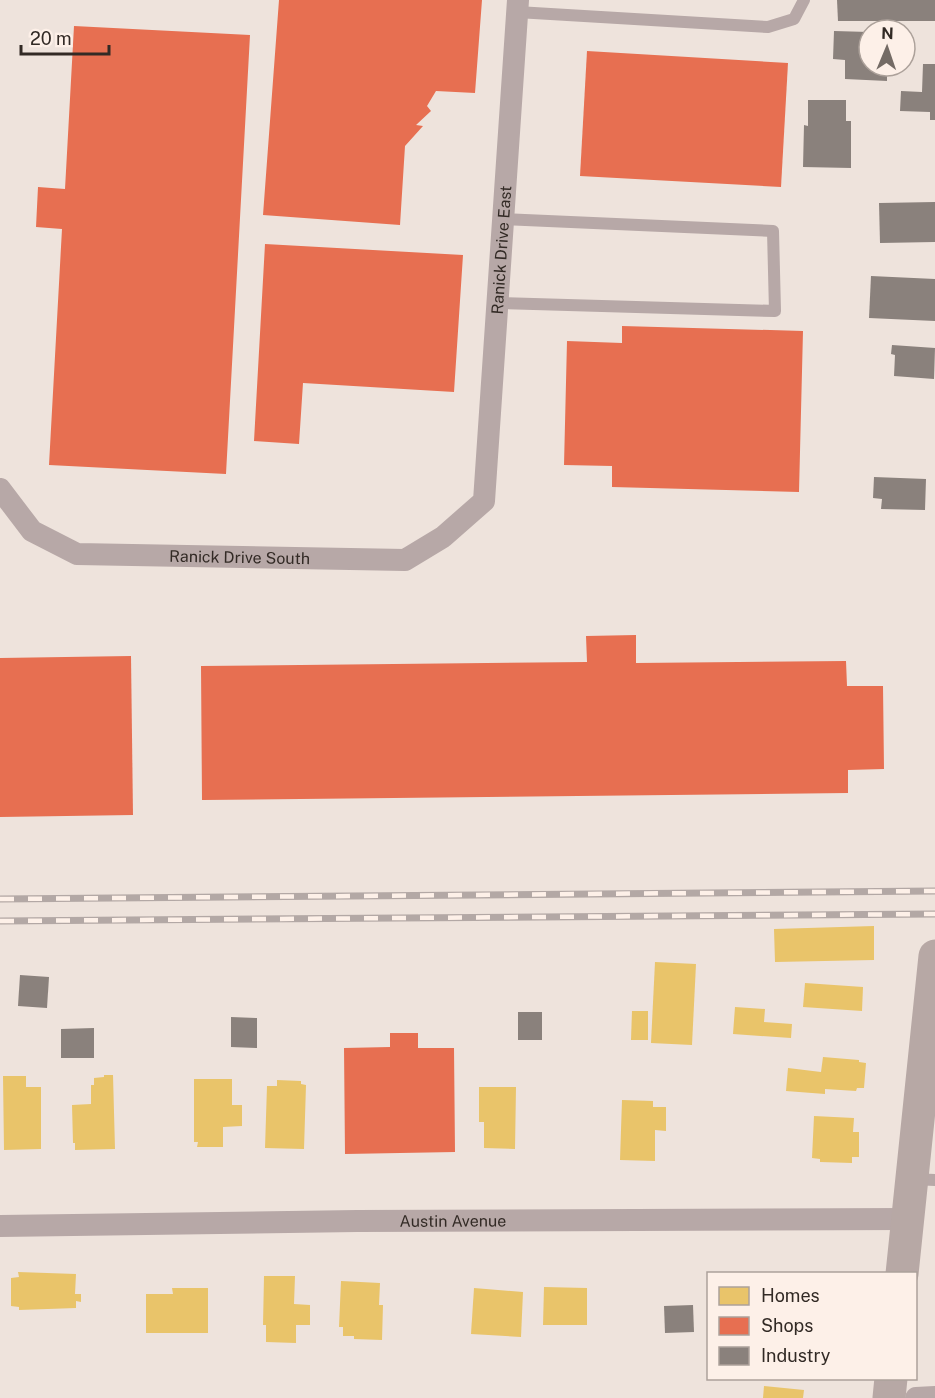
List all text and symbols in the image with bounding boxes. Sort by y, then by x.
scale bar [21,18,110,56]
north arrow [857,18,917,78]
text: N [881,24,894,43]
text: 20 m [30,28,72,49]
street label: Ranick Drive East [487,185,515,315]
street label: Ranick Drive South [169,546,310,568]
street label: Austin Avenue [399,1211,506,1230]
legend [707,1272,917,1380]
text: Homes [761,1285,820,1306]
text: Shops [761,1315,813,1336]
text: Industry [761,1345,831,1366]

